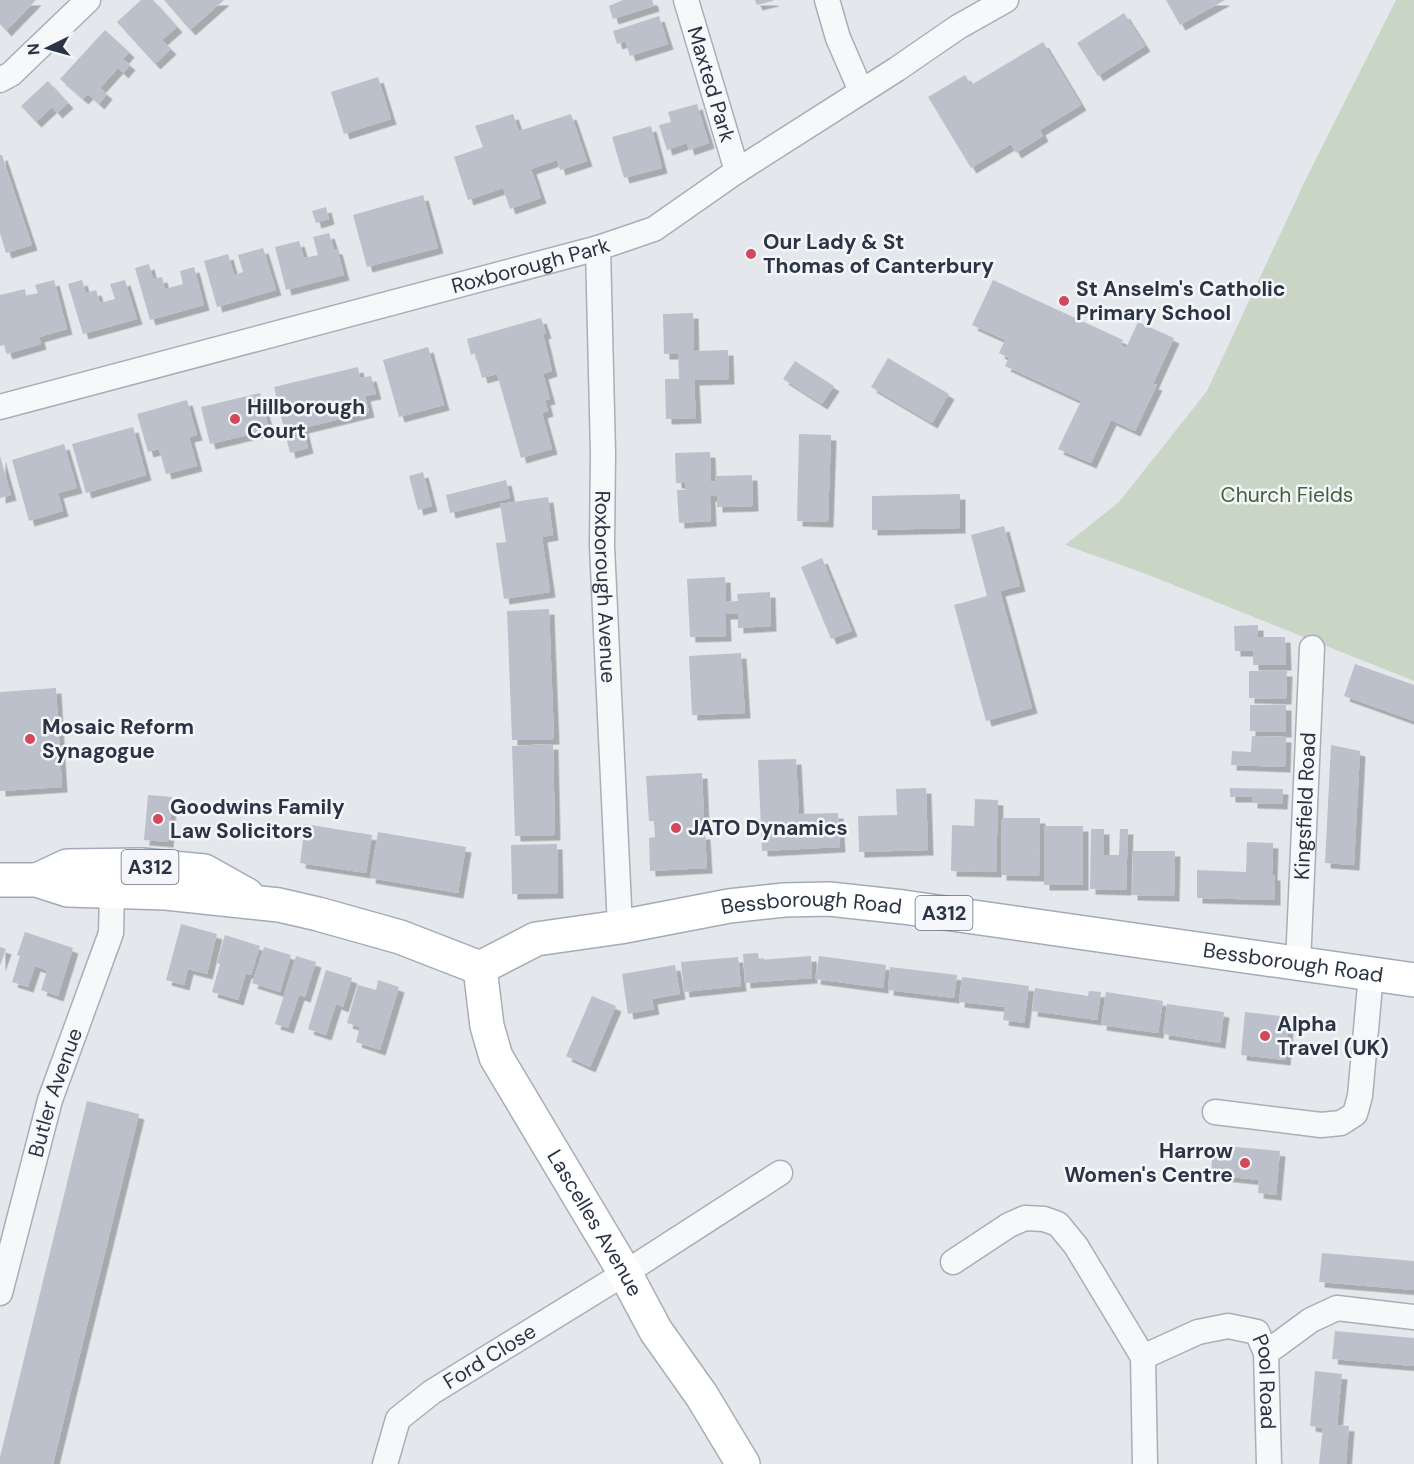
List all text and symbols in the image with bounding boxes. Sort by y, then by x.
north arrow [18,18,78,78]
street label: Maxted Park [681,23,742,146]
text: N [23,43,45,56]
place label: Our Lady & St Thomas of Canterbury [763,228,994,280]
street label: Roxborough Park [448,231,614,300]
marker: Our Lady & St Thomas of Canterbury [744,247,758,261]
place label: St Anselm's Catholic Primary School [1076,275,1286,327]
marker: St Anselm's Catholic Primary School [1057,294,1071,308]
place label: Hillborough Court [247,393,365,445]
marker: Hillborough Court [228,412,242,426]
park label: Church Fields [1221,481,1353,509]
street label: Roxborough Avenue [588,490,622,684]
place label: Mosaic Reform Synagogue [42,713,194,765]
marker: Mosaic Reform Synagogue [23,732,37,746]
street label: Kingsfield Road [1288,732,1322,881]
place label: Goodwins Family Law Solicitors [170,793,345,845]
marker: Goodwins Family Law Solicitors [151,812,165,826]
place label: JATO Dynamics [688,814,848,842]
marker: JATO Dynamics [669,821,683,835]
road number: A312 [122,850,178,884]
street label: Bessborough Road [719,885,903,921]
road number: A312 [916,896,972,930]
street label: Bessborough Road [1201,936,1385,989]
place label: Alpha Travel (UK) [1277,1010,1389,1062]
street label: Butler Avenue [22,1024,89,1160]
marker: Alpha Travel (UK) [1258,1029,1272,1043]
place label: Harrow Women's Centre [1064,1137,1233,1189]
street label: Lascelles Avenue [541,1145,649,1301]
marker: Harrow Women's Centre [1238,1156,1252,1170]
street label: Ford Close [438,1317,541,1396]
street label: Pool Road [1246,1330,1282,1430]

